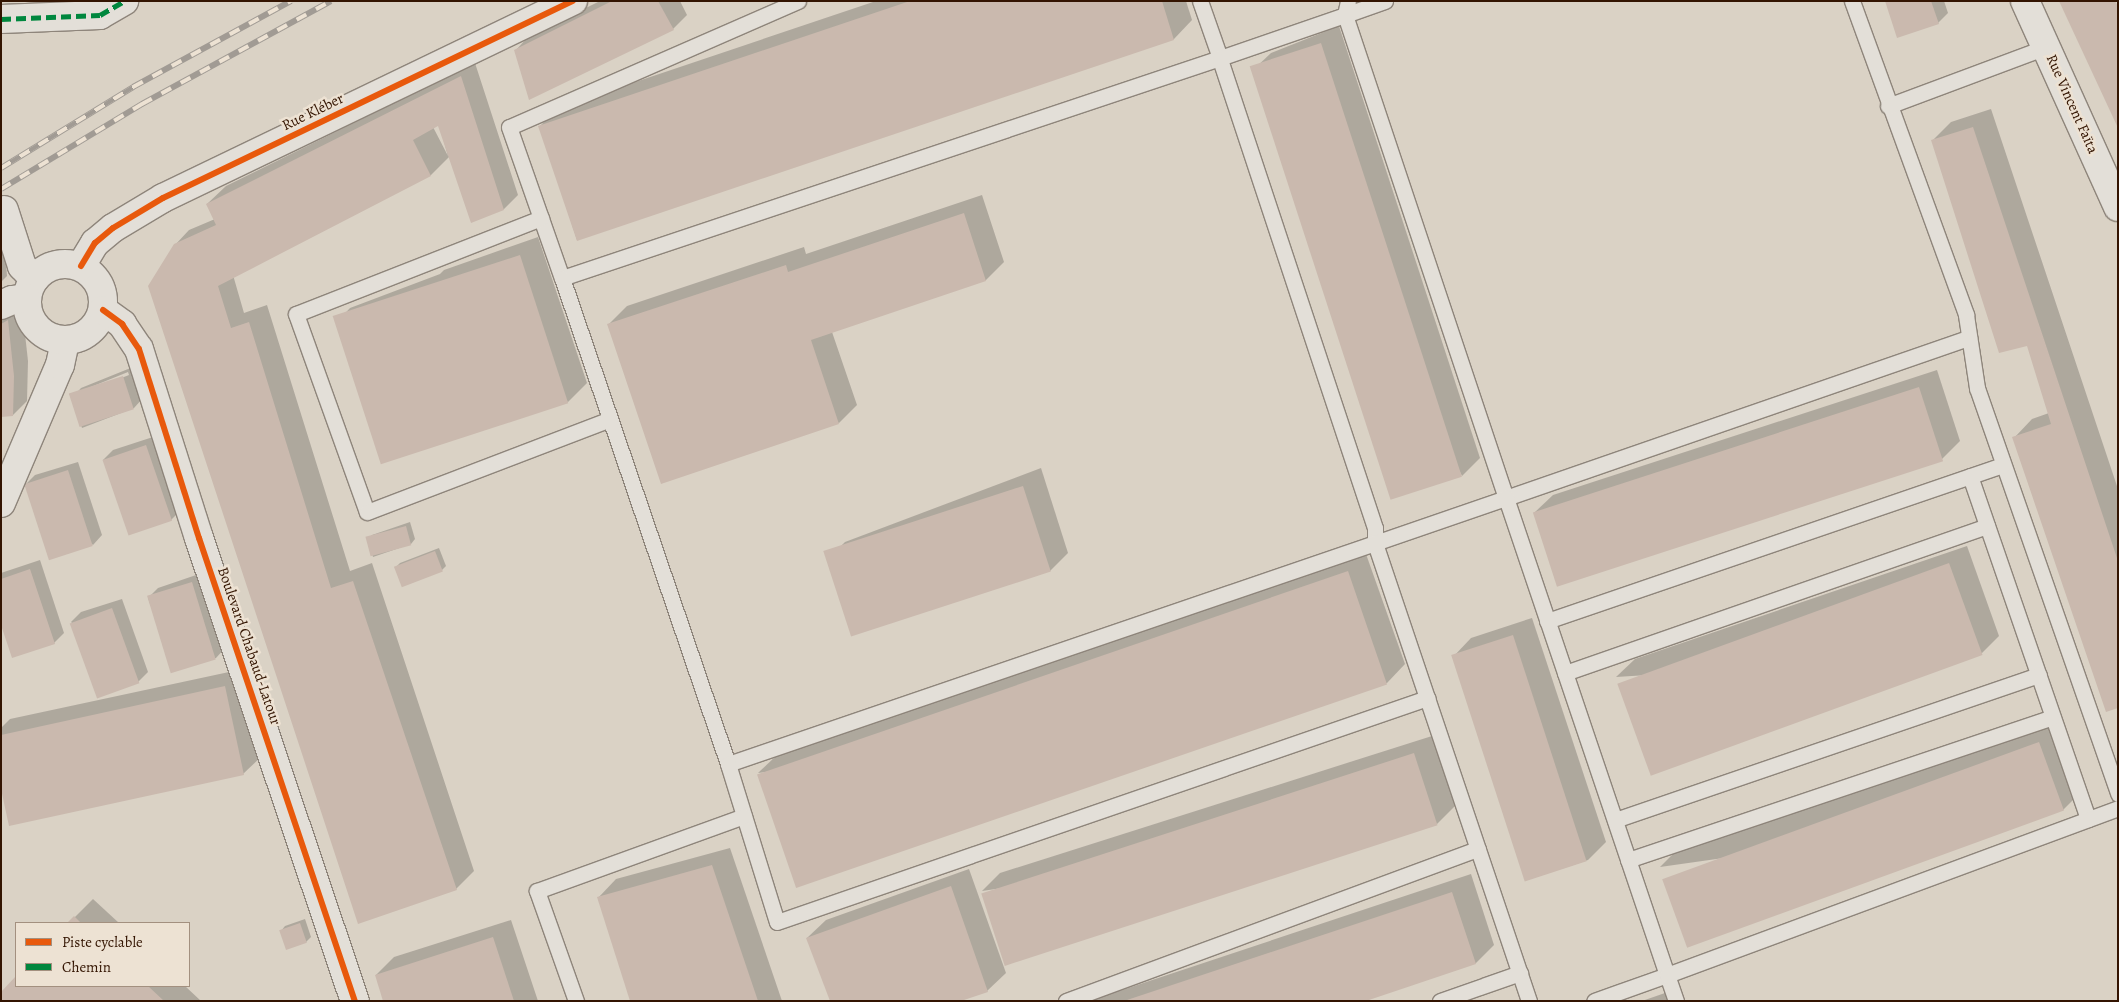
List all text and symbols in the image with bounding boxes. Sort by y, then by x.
street label: Rue Vincent Faïta [2042,52,2102,156]
street label: Rue Kléber [279,89,347,135]
street label: Boulevard Chabaud-Latour [213,565,285,727]
legend [15,922,190,987]
text: Piste cyclable [62,932,143,952]
text: Chemin [62,957,111,977]

